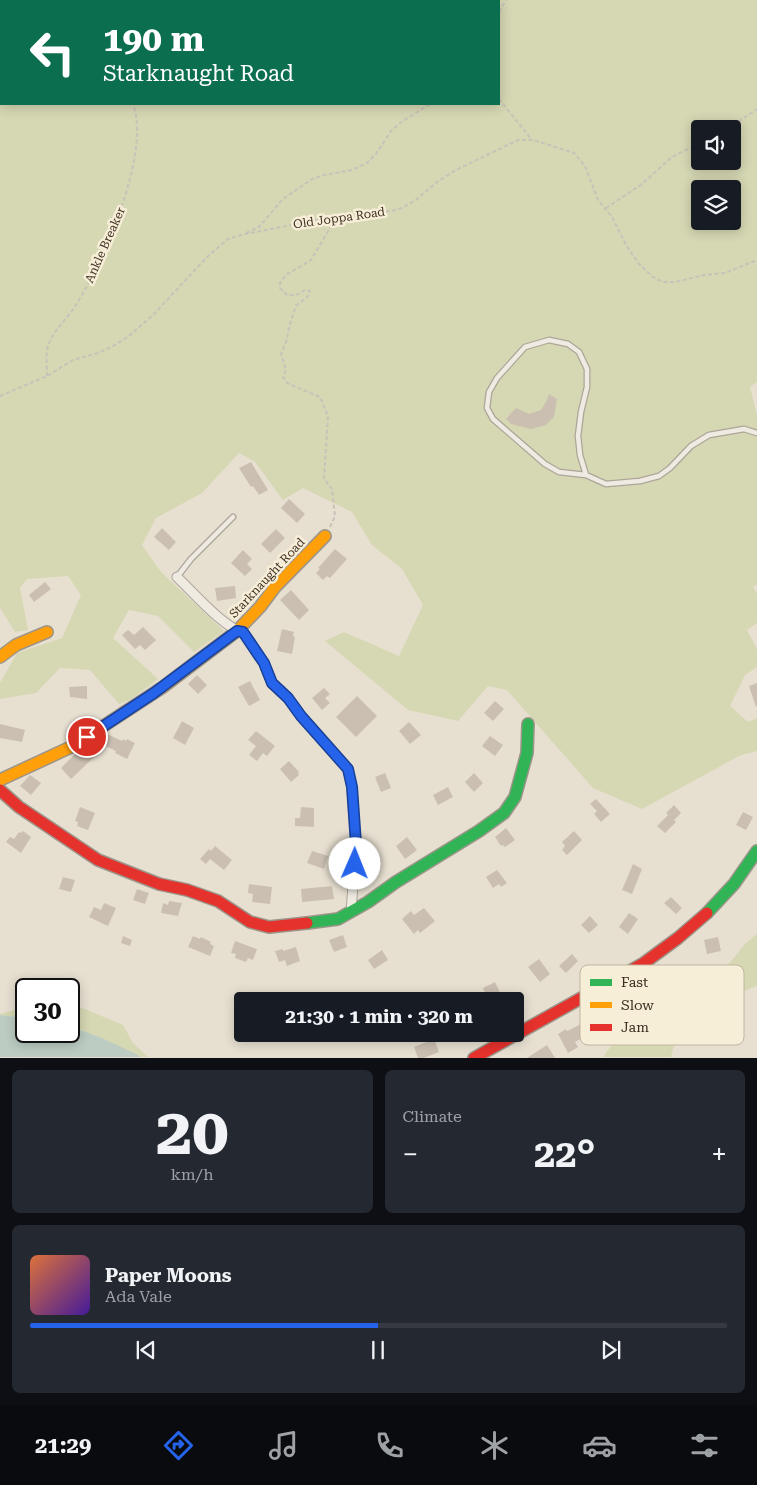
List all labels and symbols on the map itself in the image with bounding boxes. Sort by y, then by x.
street label: Ankle Breaker [82,205,128,285]
street label: Old Joppa Road [292,205,386,231]
street label: Starknaught Road [226,535,308,621]
pin [66,716,108,758]
position arrow [328,837,380,889]
legend [580,965,744,1045]
text: Fast [621,974,648,990]
speed limit sign: 30 [15,978,80,1043]
text: Slow [621,997,654,1013]
text: Jam [621,1019,649,1035]

